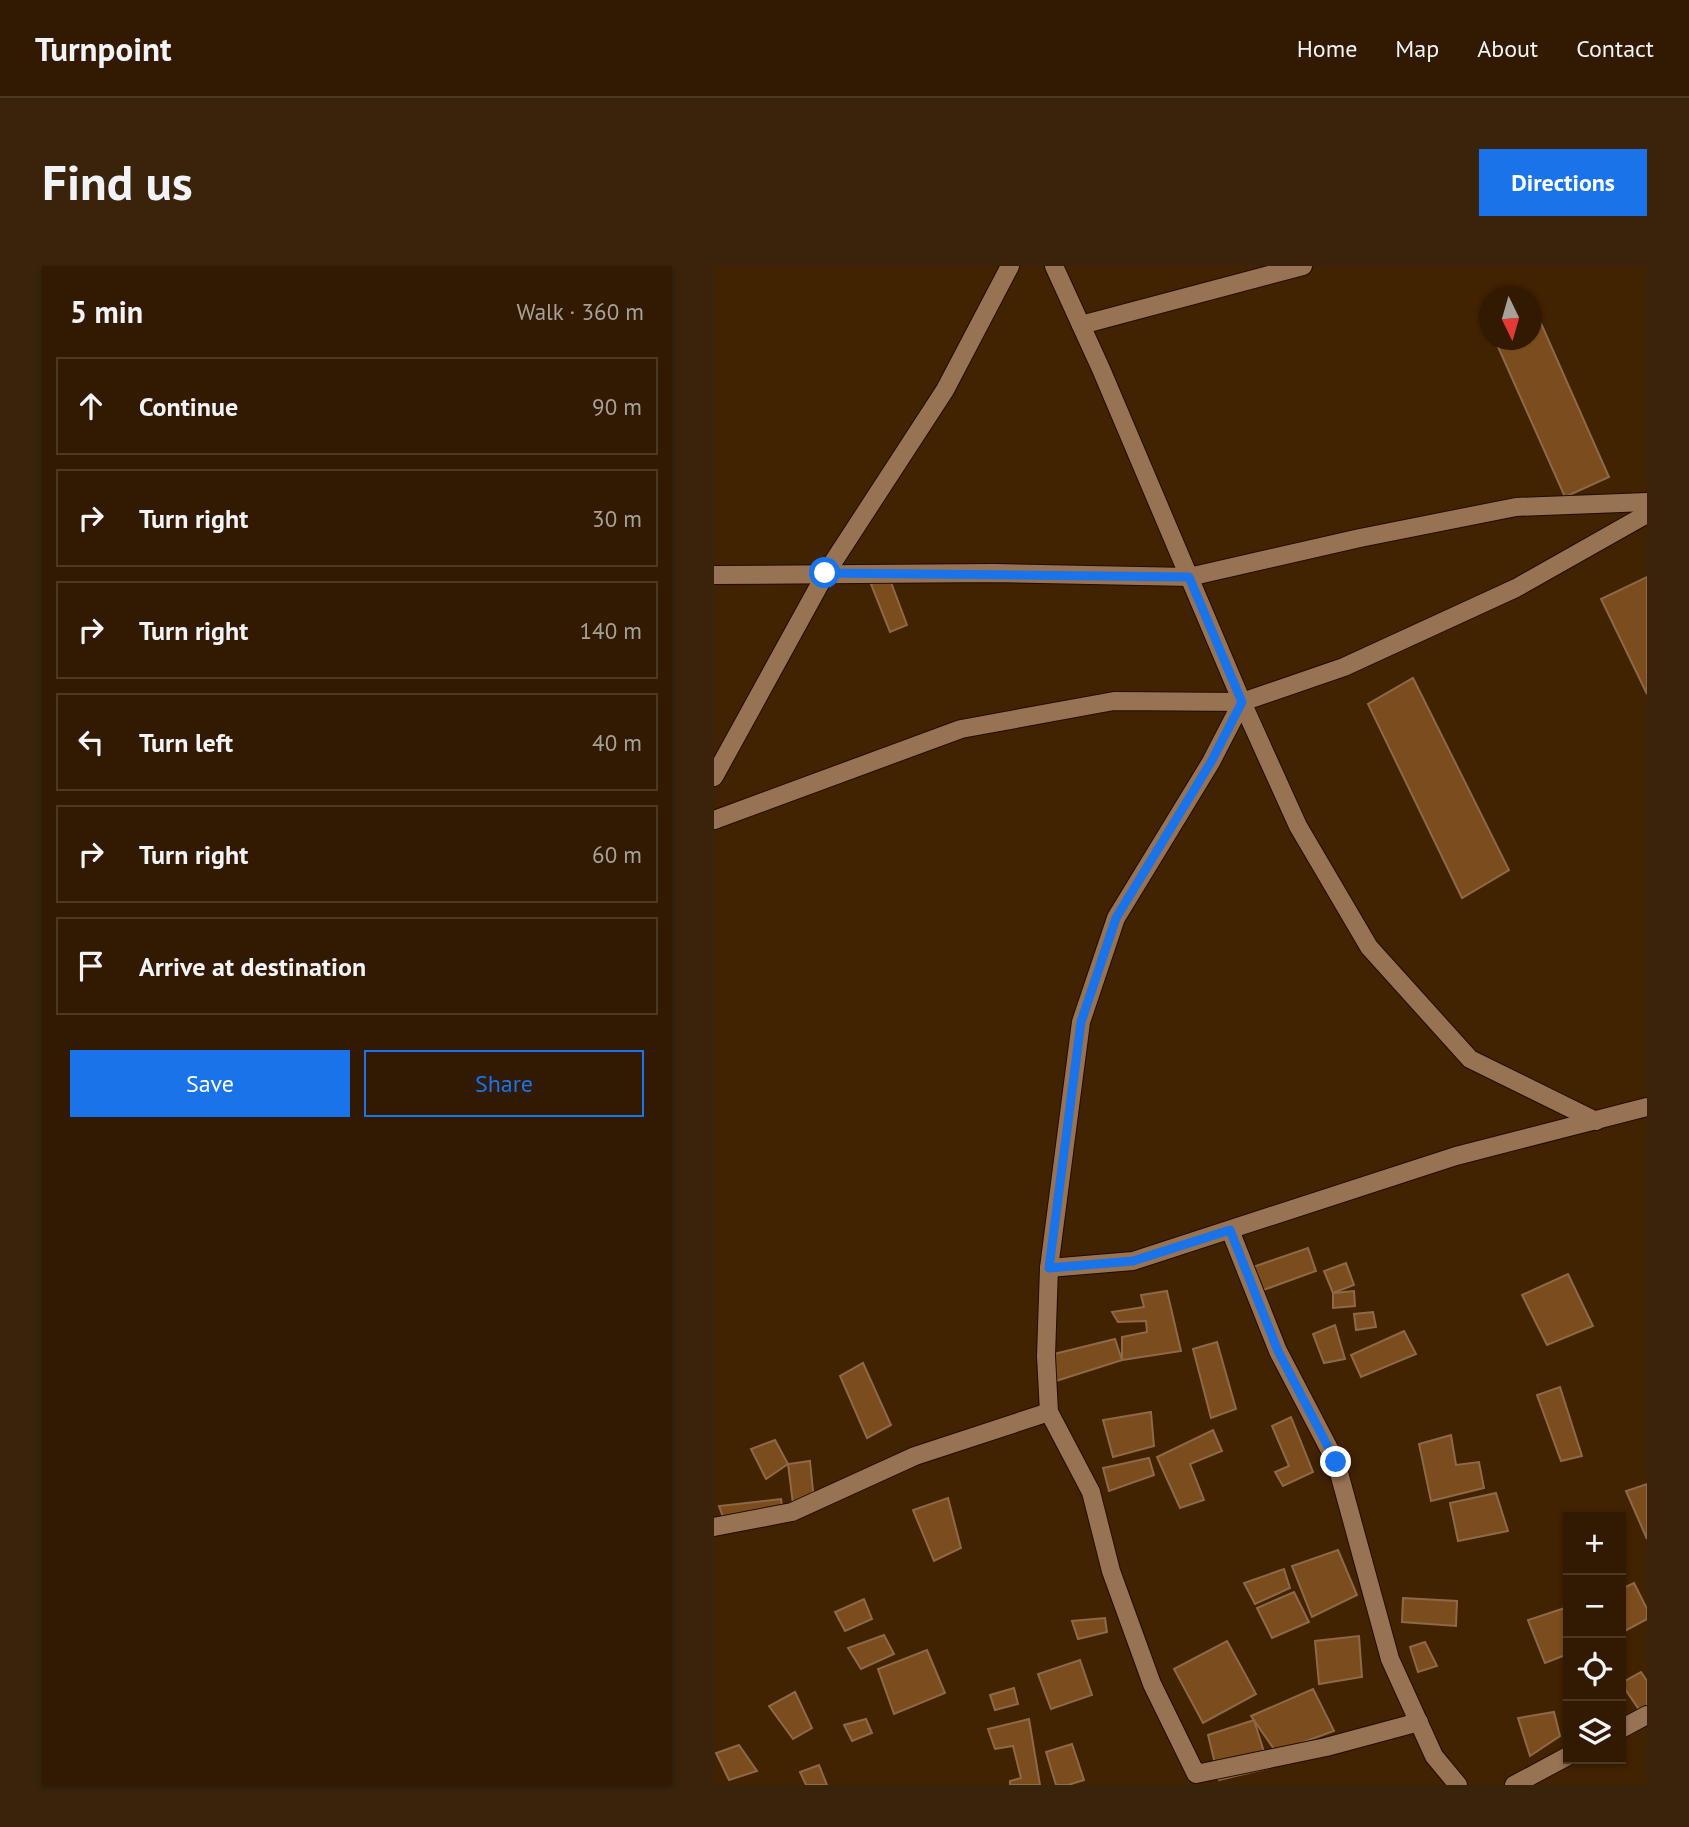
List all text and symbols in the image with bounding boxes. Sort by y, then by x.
text: Turnpoint [35,27,172,70]
text: Home [1297,33,1357,64]
text: Map [1395,33,1439,64]
text: About [1477,33,1538,64]
text: Contact [1576,33,1654,64]
button: Directions [1479,149,1647,216]
text: Find us [42,150,193,214]
north arrow [1479,287,1542,350]
text: 5 min [70,292,143,331]
text: Walk · 360 m [517,297,644,326]
icon: ahead [72,387,110,425]
text: Continue [139,390,238,423]
text: 90 m [592,392,642,421]
icon: right [72,499,110,537]
text: Turn right [139,502,248,535]
text: 30 m [592,504,642,533]
route start [809,557,840,588]
icon: right [72,611,110,649]
text: Turn right [139,614,248,647]
text: 140 m [580,616,642,645]
icon: left [72,723,110,761]
text: Turn left [139,726,233,759]
text: 40 m [592,728,642,757]
icon: right [72,835,110,873]
text: Turn right [139,838,248,871]
text: 60 m [592,840,642,869]
icon: arrive [72,947,110,985]
text: Arrive at destination [139,950,366,983]
button: Save [70,1050,350,1117]
button: Share [364,1050,644,1117]
route end [1320,1446,1351,1477]
map controls [1563,1512,1626,1764]
button: + [1563,1512,1626,1575]
button: − [1563,1575,1626,1638]
button: locate [1563,1638,1626,1701]
button: layers [1563,1701,1626,1764]

